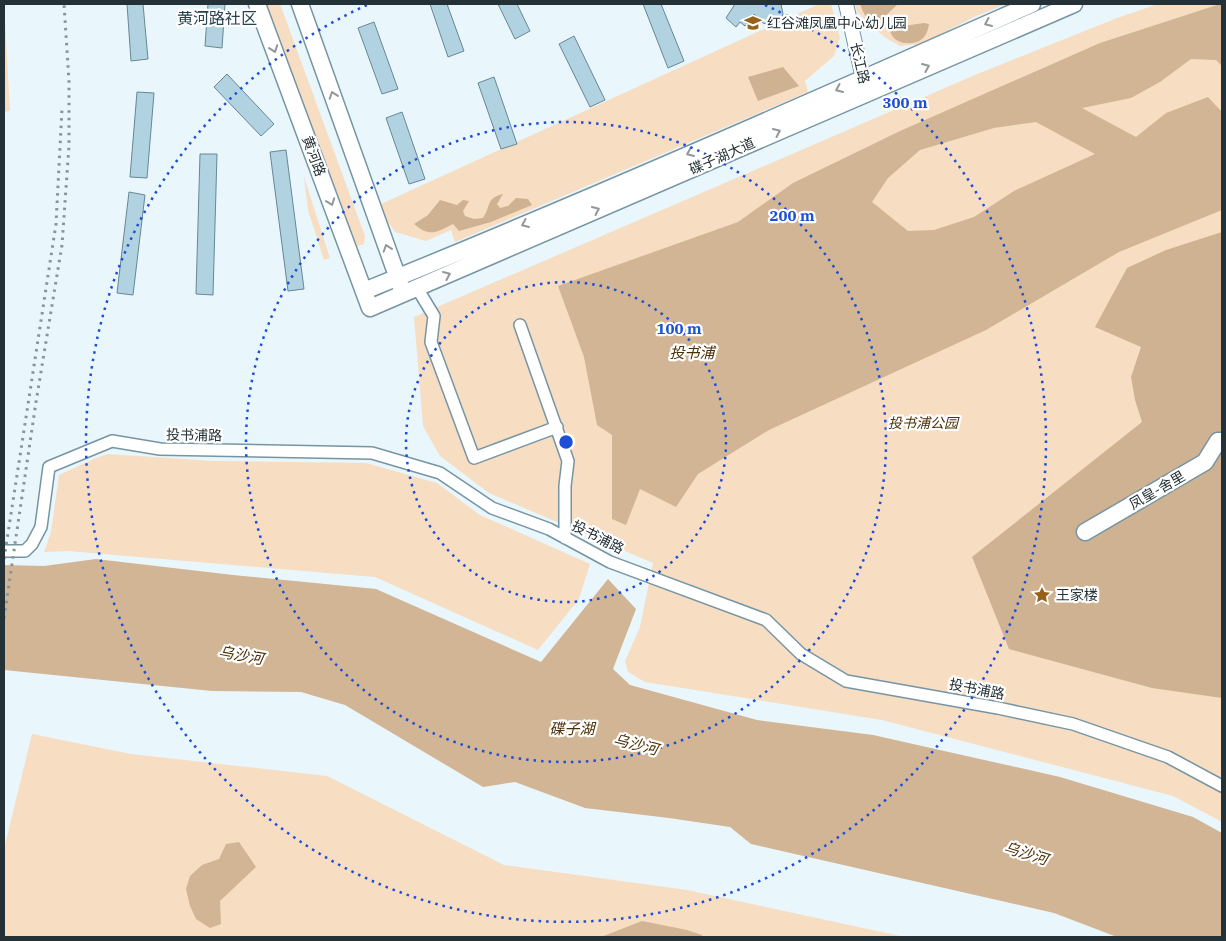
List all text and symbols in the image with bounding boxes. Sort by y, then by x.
district label: 黄河路社区 [177,8,257,28]
school or university icon: 红谷滩凤凰中心幼儿园 [743,13,763,33]
place label: 红谷滩凤凰中心幼儿园 [767,14,907,32]
one-way arrow [984,17,993,28]
street label: 长江路 [847,41,873,85]
one-way arrow [268,45,278,53]
one-way arrow [921,62,930,73]
one-way arrow [835,83,844,94]
one-way arrow [329,91,339,99]
text: 300 m [882,93,928,112]
one-way arrow [772,127,781,138]
street label: 黄河路 [298,133,330,179]
street label: 碟子湖大道 [686,134,758,178]
one-way arrow [686,147,695,158]
one-way arrow [325,197,335,206]
one-way arrow [591,206,600,217]
text: 200 m [769,206,815,225]
one-way arrow [521,218,530,229]
one-way arrow [383,244,393,253]
one-way arrow [442,271,451,282]
text: 100 m [656,319,702,338]
water label: 投书浦 [669,343,716,362]
park label: 投书浦公园 [888,414,960,432]
street label: 投书浦路 [166,426,222,444]
centre of rings [557,433,575,451]
street label: 凤皇-舍里 [1126,467,1188,513]
street label: 投书浦路 [569,516,627,558]
place icon: 王家楼 [1032,585,1052,605]
place label: 王家楼 [1056,586,1098,604]
water label: 乌沙河 [217,642,268,669]
street label: 投书浦路 [948,675,1006,703]
water label: 碟子湖 [549,719,596,738]
water label: 乌沙河 [612,729,663,759]
water label: 乌沙河 [1002,837,1053,870]

